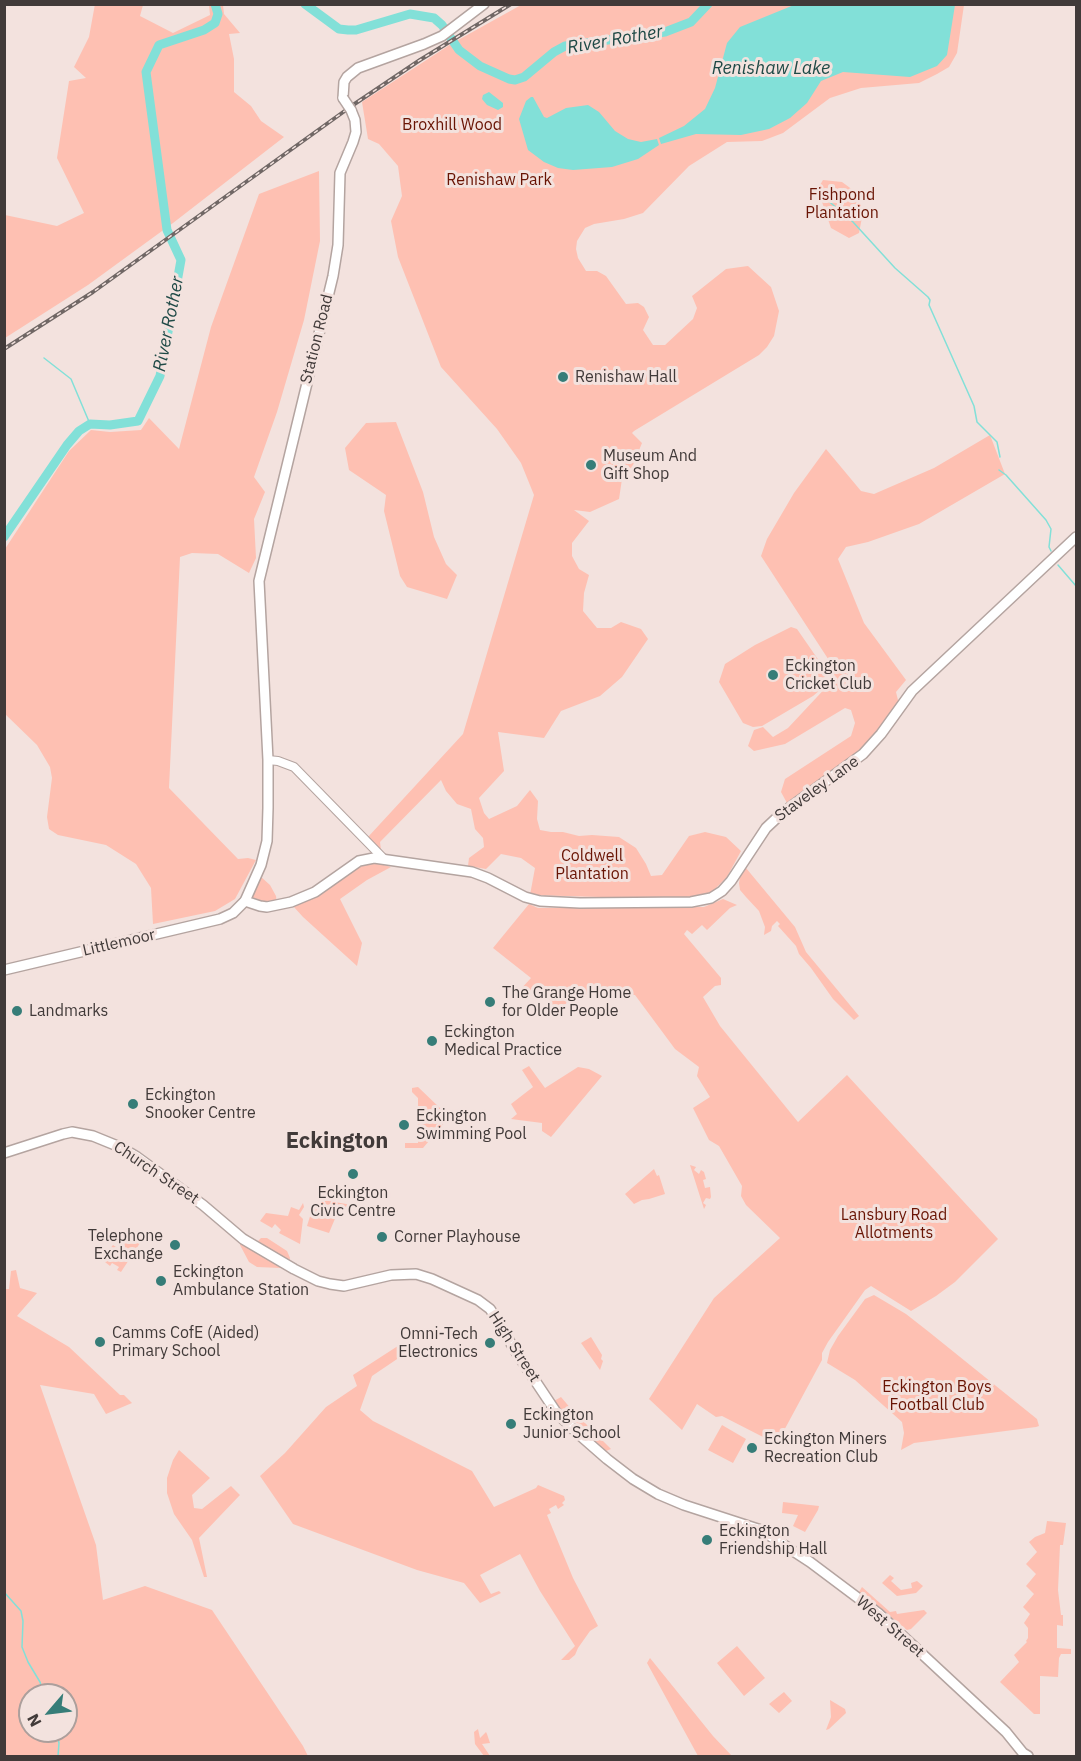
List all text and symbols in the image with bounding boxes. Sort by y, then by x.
water label: River Rother [565,21,665,59]
water label: Renishaw Lake [712,58,830,80]
park label: Broxhill Wood [402,115,502,135]
park label: Renishaw Park [446,170,552,190]
park label: Fishpond Plantation [805,185,879,223]
water label: River Rother [149,274,189,374]
street label: Station Road [297,292,337,386]
place label: Renishaw Hall [575,367,677,387]
marker: Renishaw Hall [556,370,570,384]
place label: Museum And Gift Shop [603,446,697,484]
marker: Museum And Gift Shop [584,458,598,472]
place label: Eckington Cricket Club [785,656,872,694]
marker: Eckington Cricket Club [766,668,780,682]
street label: Staveley Lane [771,752,863,826]
park label: Coldwell Plantation [555,846,629,884]
street label: Littlemoor [81,925,157,961]
place label: The Grange Home for Older People [502,983,631,1021]
marker: The Grange Home for Older People [483,995,497,1009]
place label: Landmarks [29,1001,108,1021]
marker: Landmarks [10,1004,24,1018]
place label: Eckington Medical Practice [444,1022,562,1060]
marker: Eckington Medical Practice [425,1034,439,1048]
place label: Eckington Snooker Centre [145,1085,256,1123]
marker: Eckington Snooker Centre [126,1097,140,1111]
place label: Eckington Swimming Pool [416,1106,526,1144]
marker: Eckington Swimming Pool [397,1118,411,1132]
district label: Eckington [286,1129,388,1155]
street label: Church Street [110,1137,202,1209]
marker: Eckington Civic Centre [346,1167,360,1181]
place label: Eckington Civic Centre [310,1183,396,1221]
park label: Lansbury Road Allotments [841,1205,947,1243]
place label: Telephone Exchange [88,1226,163,1264]
place label: Corner Playhouse [394,1227,520,1247]
marker: Corner Playhouse [375,1230,389,1244]
marker: Telephone Exchange [168,1238,182,1252]
place label: Eckington Ambulance Station [173,1262,309,1300]
marker: Eckington Ambulance Station [154,1274,168,1288]
street label: High Street [484,1308,544,1386]
place label: Camms CofE (Aided) Primary School [112,1323,259,1361]
place label: Omni-Tech Electronics [398,1324,478,1362]
marker: Camms CofE (Aided) Primary School [93,1335,107,1349]
marker: Omni-Tech Electronics [483,1336,497,1350]
park label: Eckington Boys Football Club [882,1377,992,1415]
place label: Eckington Junior School [523,1405,621,1443]
marker: Eckington Junior School [504,1417,518,1431]
place label: Eckington Miners Recreation Club [764,1429,887,1467]
marker: Eckington Miners Recreation Club [745,1441,759,1455]
place label: Eckington Friendship Hall [719,1521,827,1559]
marker: Eckington Friendship Hall [700,1533,714,1547]
street label: West Street [852,1592,928,1662]
north arrow [18,1683,78,1743]
text: N [22,1711,45,1730]

